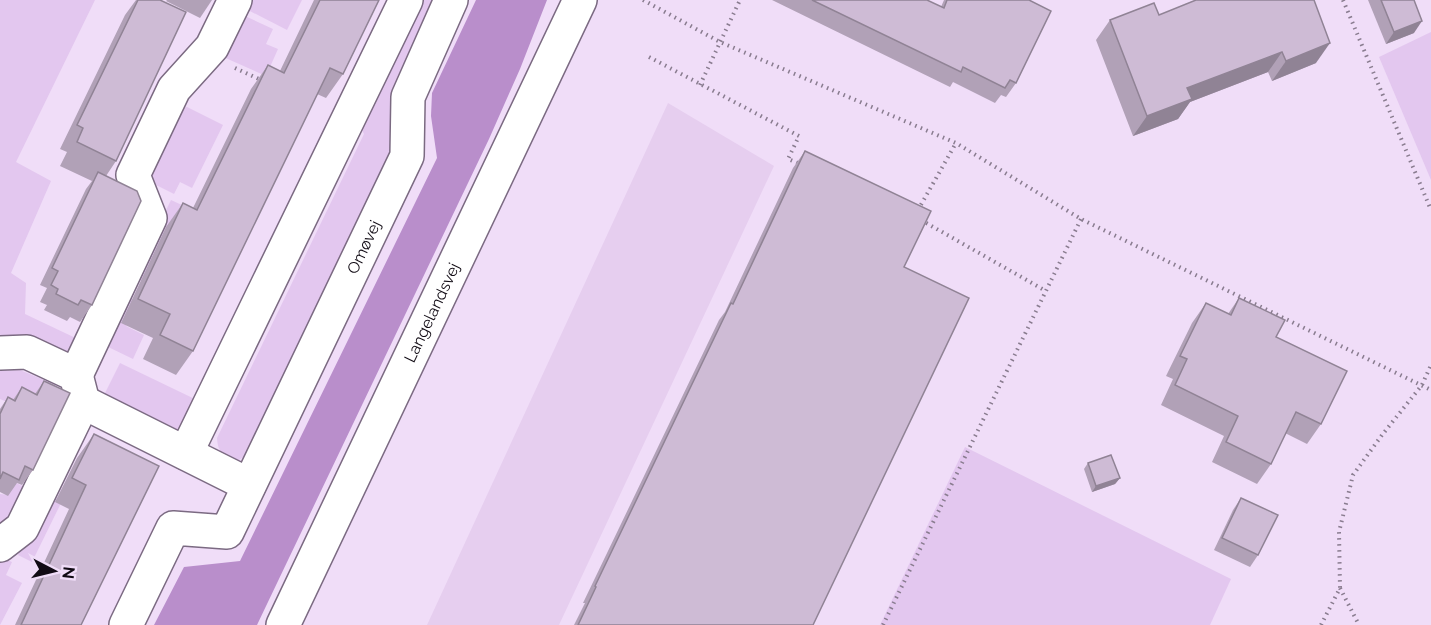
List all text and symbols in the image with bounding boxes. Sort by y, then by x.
street label: Omøvej [343,217,385,277]
street label: Langelandsvej [400,260,464,366]
north arrow [24,541,84,601]
text: N [58,566,79,580]

